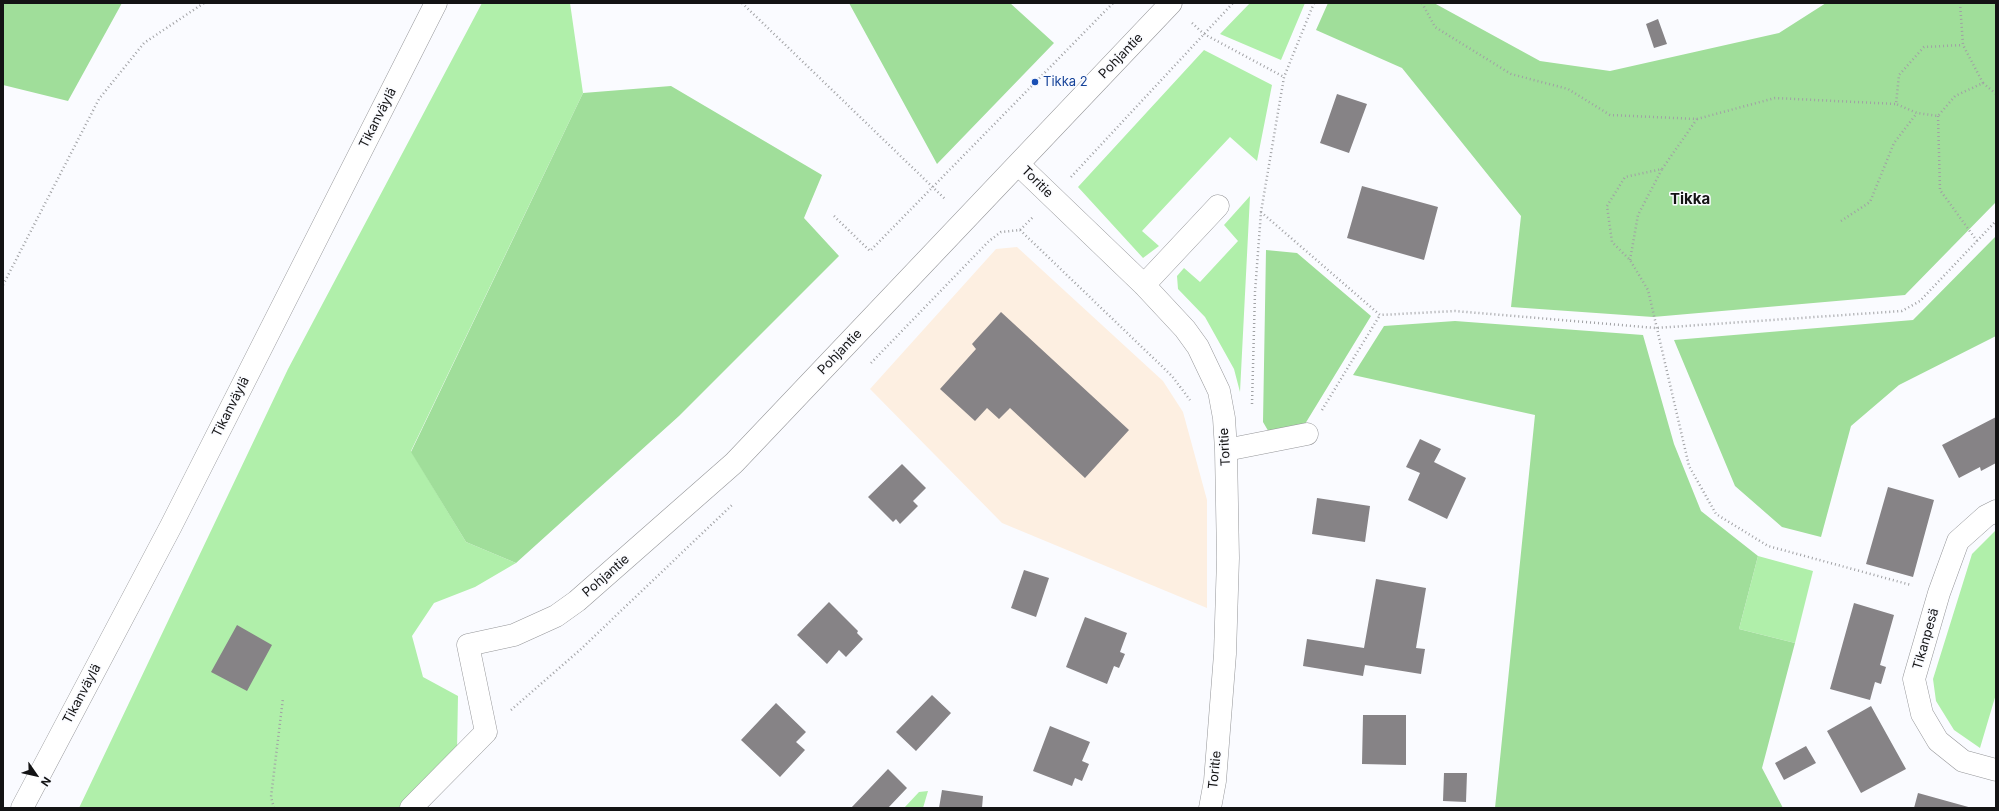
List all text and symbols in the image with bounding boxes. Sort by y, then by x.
street label: Pohjantie [1096,30,1146,82]
place label: Tikka 2 [1043,74,1088,90]
marker: Tikka 2 [1030,77,1040,87]
street label: Tikanväylä [356,85,400,151]
street label: Toritie [1018,163,1056,201]
district label: Tikka [1670,190,1710,208]
street label: Pohjantie [815,326,865,378]
street label: Tikanväylä [209,374,253,440]
street label: Toritie [1216,427,1234,467]
street label: Pohjantie [579,551,633,601]
street label: Tikanpesä [1910,606,1942,672]
street label: Tikanväylä [60,661,104,727]
street label: Toritie [1205,750,1225,790]
north arrow [16,755,56,795]
text: N [38,774,54,789]

